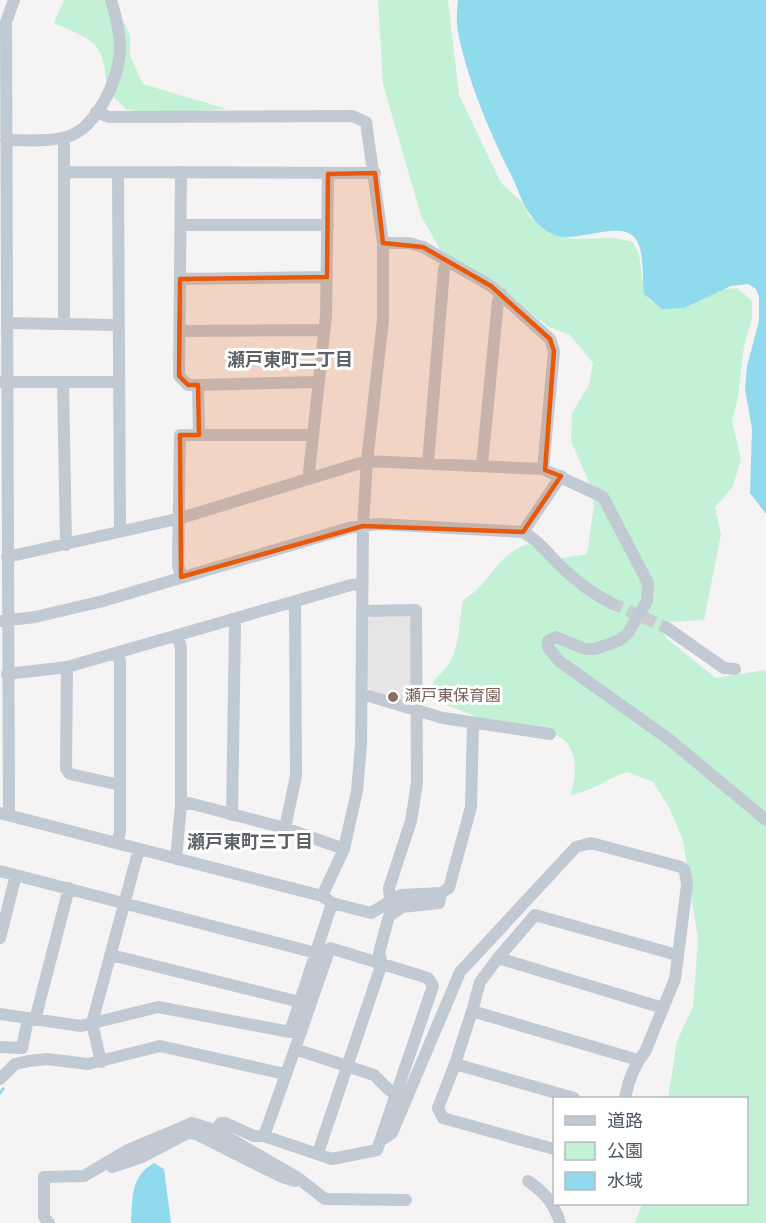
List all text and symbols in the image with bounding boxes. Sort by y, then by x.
district label: 瀬戸東町二丁目 [227,350,353,373]
place label: 瀬戸東保育園 [405,687,501,707]
marker: 瀬戸東保育園 [386,690,400,704]
district label: 瀬戸東町三丁目 [187,832,313,855]
legend [553,1097,748,1205]
text: 道路 [607,1111,643,1134]
text: 公園 [607,1141,643,1164]
text: 水域 [607,1171,643,1194]

